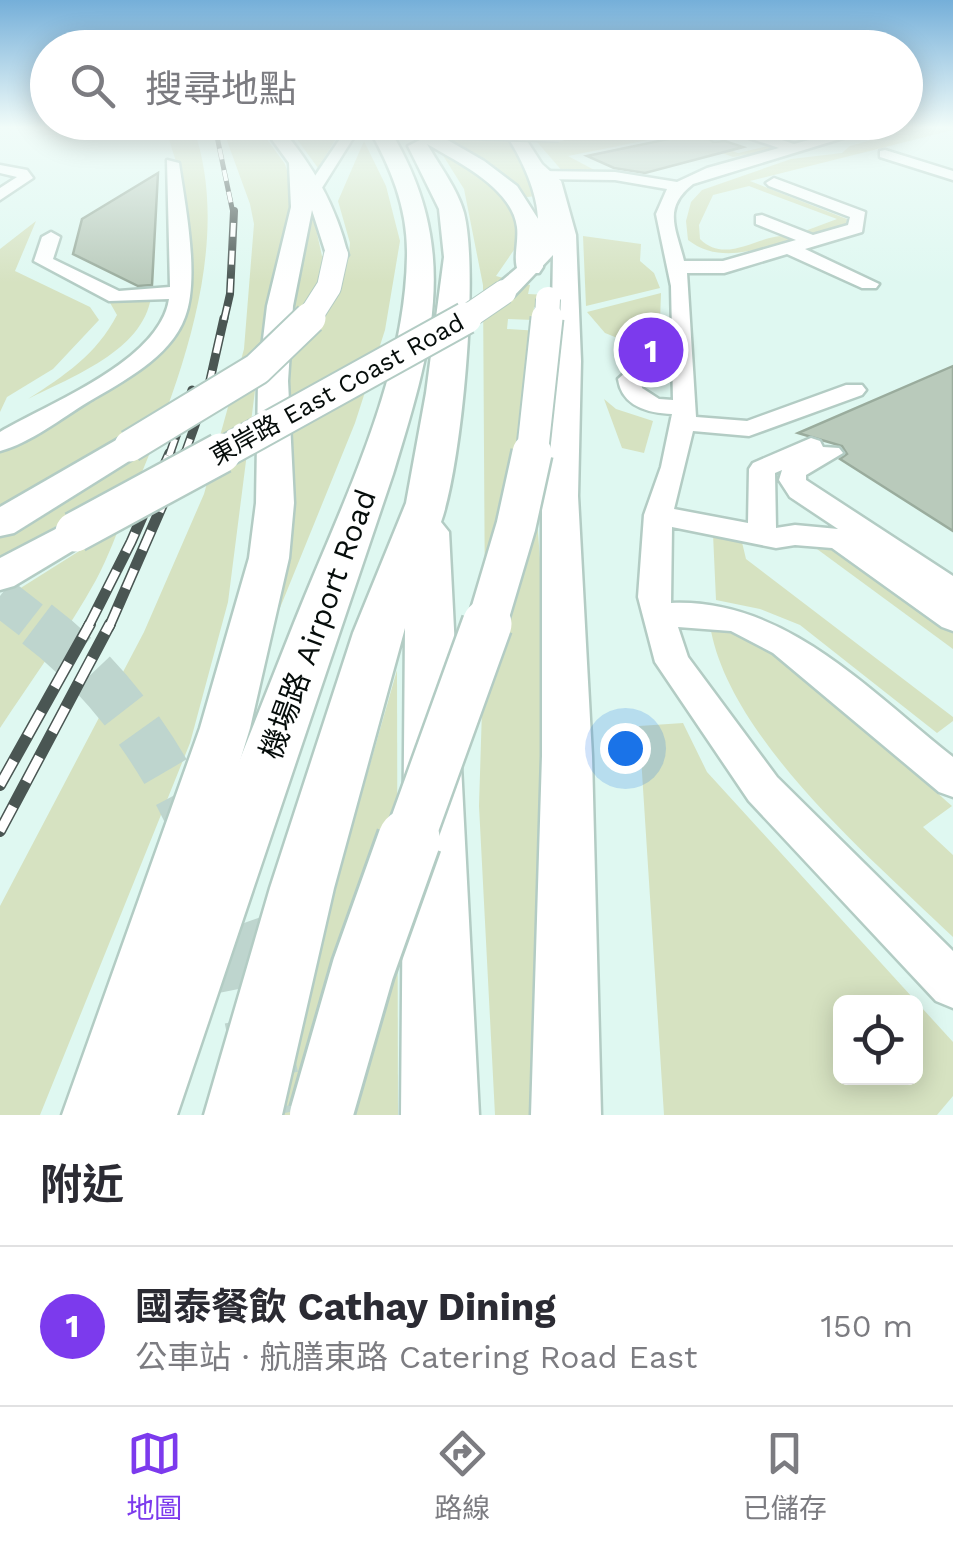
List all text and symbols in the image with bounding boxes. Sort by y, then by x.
search box [30,30,923,140]
icon: search [65,58,120,113]
text: 搜尋地點 [145,67,297,111]
street label: 東岸路 East Coast Road [205,307,469,471]
pin: 1 [618,312,684,388]
street label: 機場路 Airport Road [253,484,383,764]
your location [600,723,651,774]
map controls [833,995,923,1085]
button: locate [833,995,923,1085]
text: 附近 [40,1160,124,1209]
text: 國泰餐飲 Cathay Dining [135,1285,556,1329]
text: 1 [66,1307,79,1345]
text: 150 m [821,1307,913,1345]
text: 公車站 · 航膳東路 Catering Road East [135,1338,697,1376]
tab: 地圖 [126,1426,182,1526]
tab: 路線 [434,1426,491,1526]
tab: 已儲存 [743,1426,827,1526]

